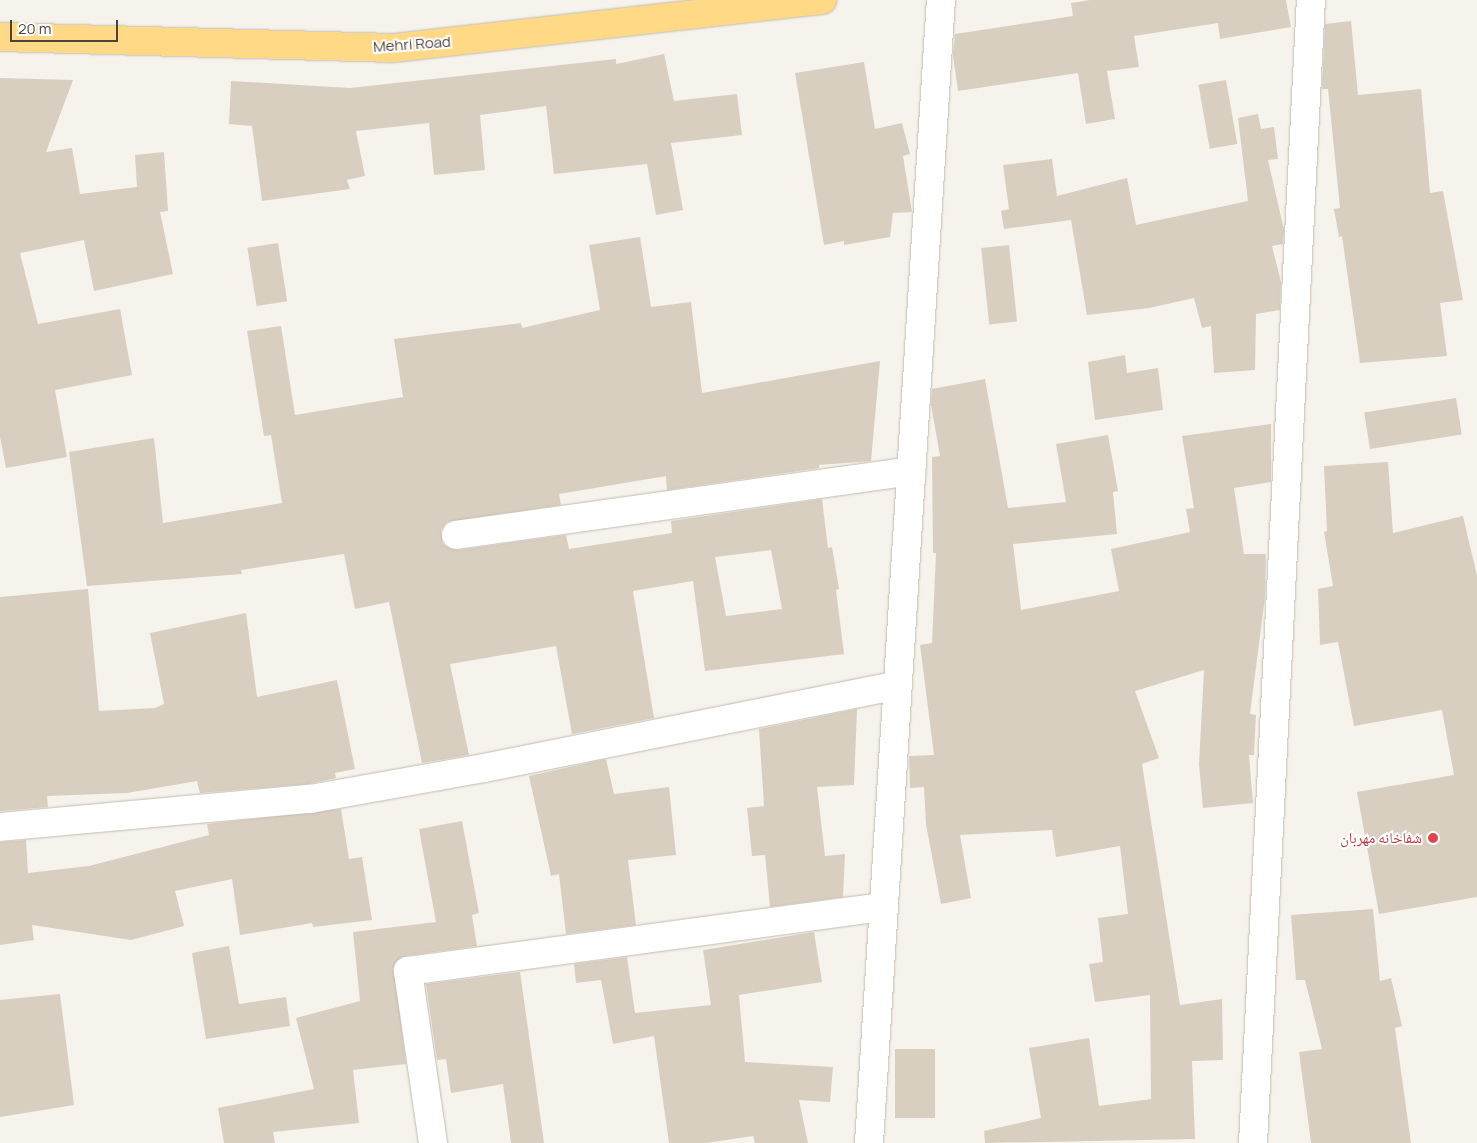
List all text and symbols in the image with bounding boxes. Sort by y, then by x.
scale bar [12,10,120,42]
text: 20 m [18,18,51,39]
street label: Mehri Road [373,32,451,56]
place label: شفاخانه مهربان [1340,829,1422,847]
marker: شفاخانه مهربان [1426,831,1440,845]

